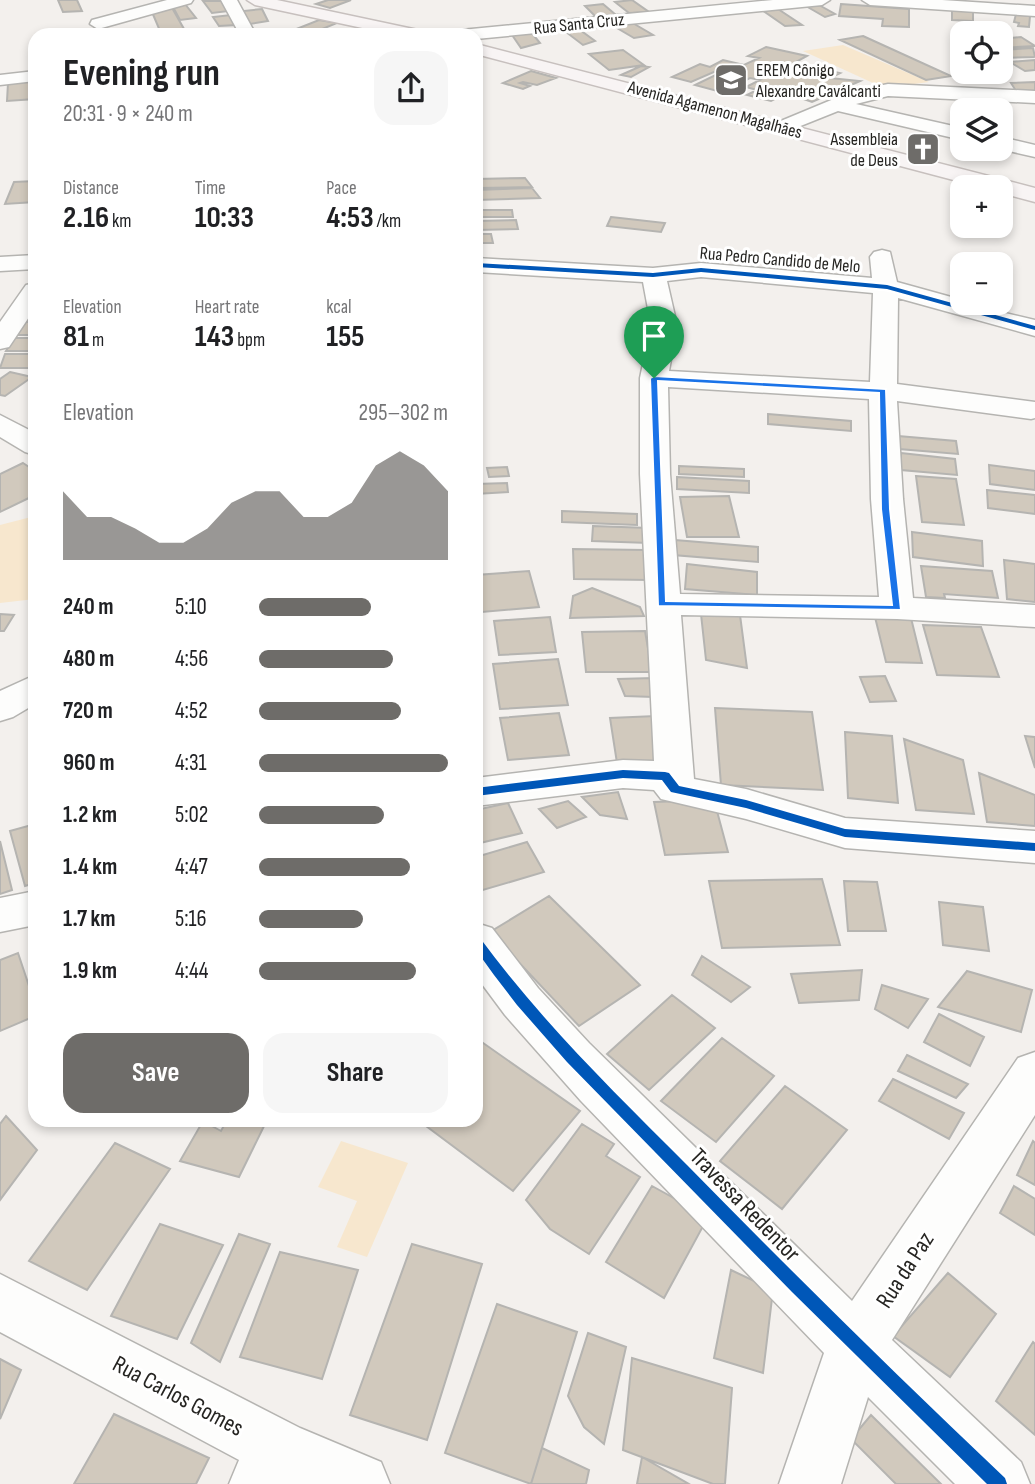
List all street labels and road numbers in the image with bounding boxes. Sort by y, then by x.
street label: Rua Santa Cruz [533,9,626,39]
street label: Avenida Agamenon Magalhães [625,76,804,143]
street label: Rua Pedro Candido de Melo [699,243,861,277]
street label: Travessa Redentor [684,1142,806,1268]
street label: Rua da Paz [870,1226,940,1314]
street label: Rua Carlos Gomes [108,1349,248,1443]

